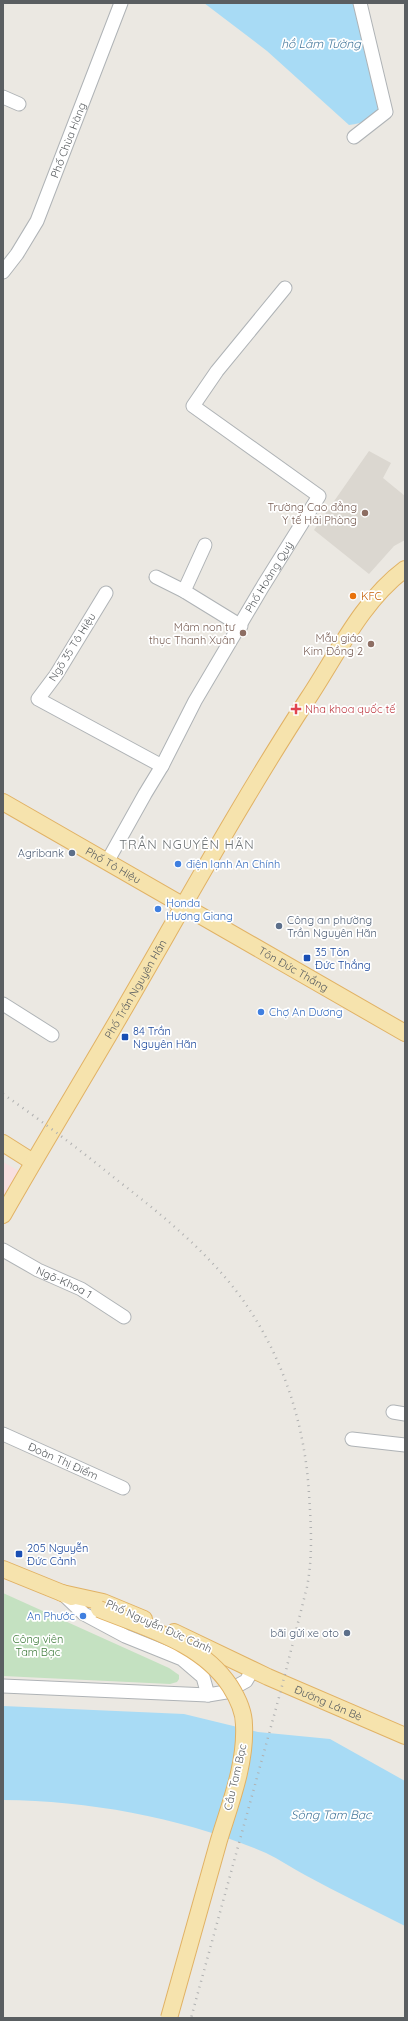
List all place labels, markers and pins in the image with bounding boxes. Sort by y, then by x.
place label: Trường Cao đẳng Y tế Hải Phòng [268,500,357,527]
marker: Trường Cao đẳng Y tế Hải Phòng [360,508,370,518]
place label: KFC [361,589,382,603]
marker: KFC [348,591,358,601]
place label: Mâm non tư thục Thanh Xuân [149,620,236,647]
marker: Mâm non tư thục Thanh Xuân [238,628,248,638]
place label: Mẫu giáo Kim Đồng 2 [303,631,363,658]
marker: Mẫu giáo Kim Đồng 2 [366,639,376,649]
place label: Nha khoa quốc tế [305,702,395,716]
marker: Nha khoa quốc tế [290,703,302,715]
place label: Agribank [18,846,64,860]
marker: Agribank [67,848,77,858]
place label: điện lạnh An Chính [186,857,280,871]
marker: điện lạnh An Chính [173,859,183,869]
place label: Honda Hương Giang [166,896,233,923]
marker: Honda Hương Giang [153,904,163,914]
place label: Công an phường Trần Nguyên Hãn [287,913,377,940]
marker: Công an phường Trần Nguyên Hãn [274,921,284,931]
place label: 35 Tôn Đức Thắng [315,945,371,972]
marker: 35 Tôn Đức Thắng [302,953,312,963]
place label: Chợ An Dương [269,1005,343,1019]
marker: Chợ An Dương [256,1007,266,1017]
place label: 84 Trần Nguyên Hãn [133,1024,197,1051]
marker: 84 Trần Nguyên Hãn [120,1032,130,1042]
place label: 205 Nguyễn Đức Cảnh [27,1541,88,1568]
marker: 205 Nguyễn Đức Cảnh [14,1549,24,1559]
place label: An Phước [27,1609,75,1623]
marker: An Phước [78,1611,88,1621]
place label: bãi gửi xe oto [271,1626,339,1640]
marker: bãi gửi xe oto [342,1628,352,1638]

